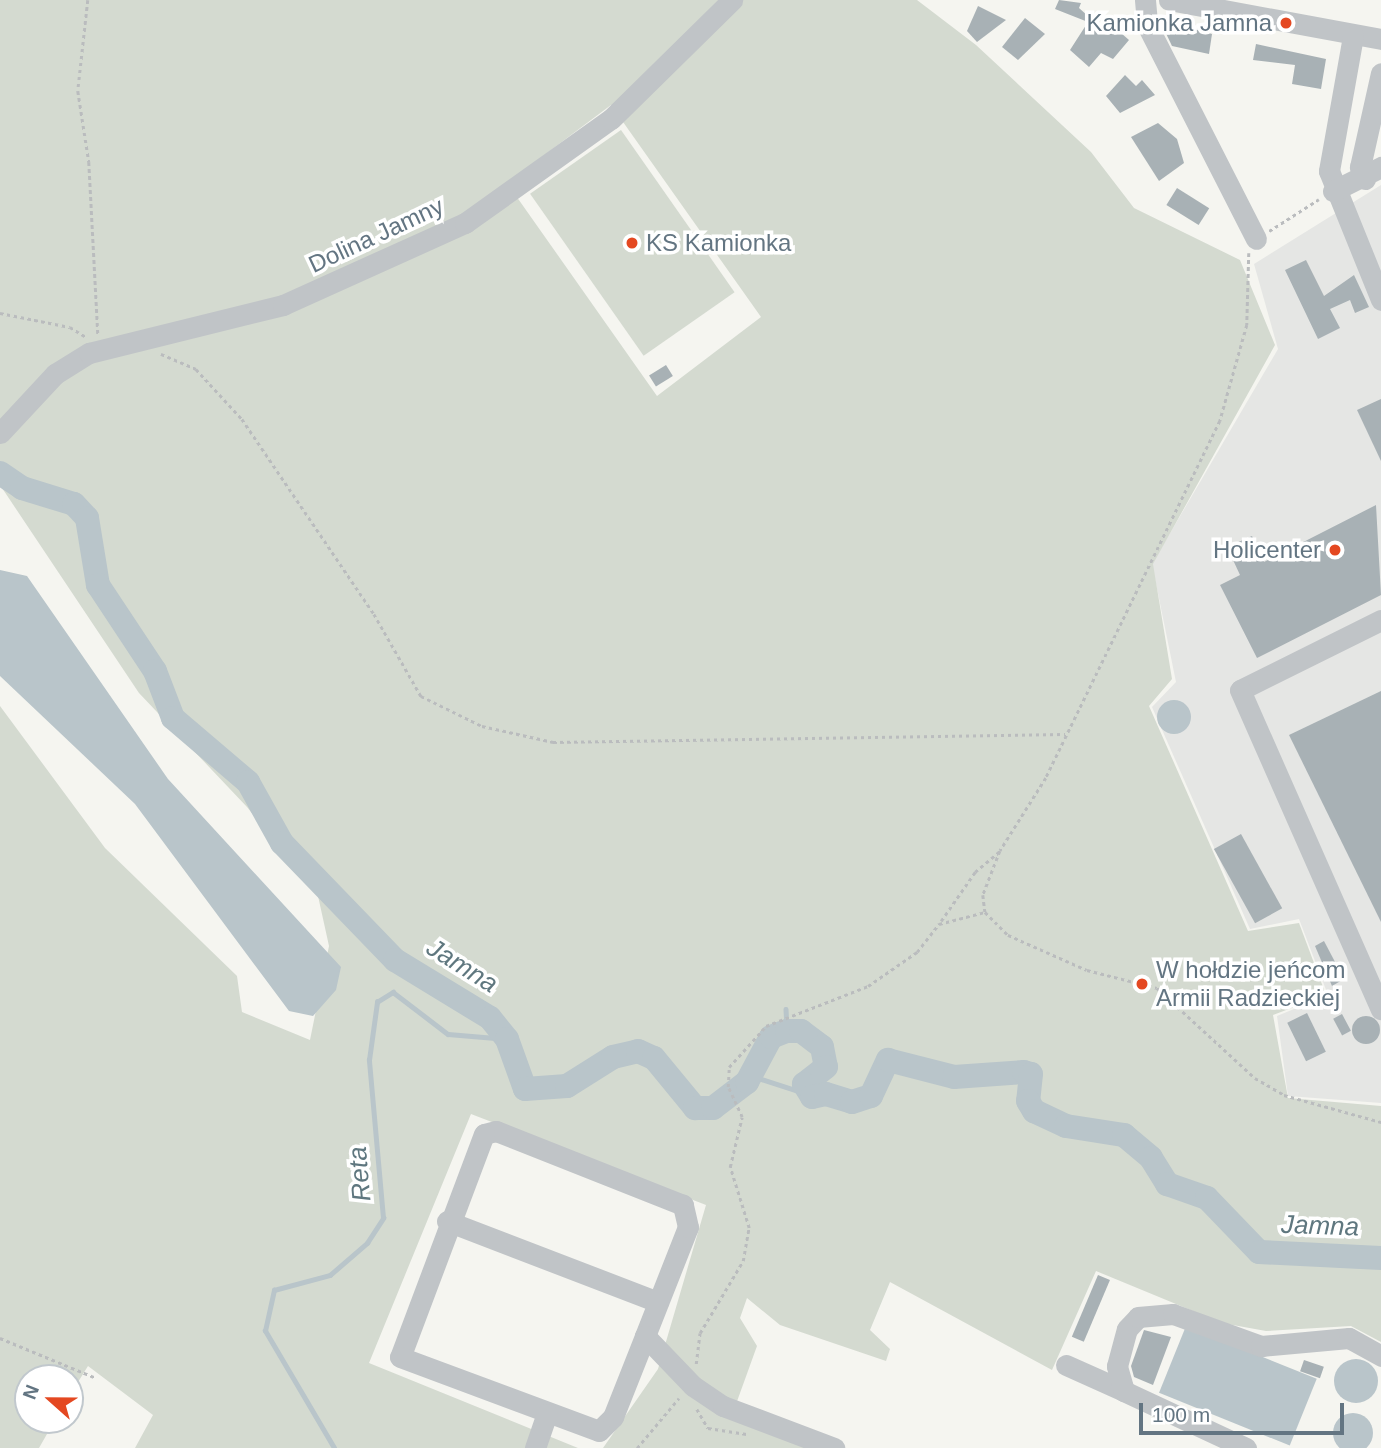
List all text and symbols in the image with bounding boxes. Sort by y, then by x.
place label: Kamionka Jamna [1087,9,1272,37]
marker: Kamionka Jamna [1278,15,1294,31]
street label: Dolina Jamny [304,191,448,279]
place label: KS Kamionka [646,229,791,257]
marker: KS Kamionka [624,235,640,251]
place label: Holicenter [1213,536,1321,564]
marker: Holicenter [1327,542,1343,558]
water label: Jamna [421,932,503,1000]
place label: W hołdzie jeńcom Armii Radzieckiej [1156,956,1345,1012]
marker: W hołdzie jeńcom Armii Radzieckiej [1134,976,1150,992]
water label: Reta [342,1145,378,1203]
water label: Jamna [1280,1209,1360,1243]
north arrow [14,1364,84,1434]
text: N [19,1382,43,1402]
scale bar [1143,1388,1348,1432]
text: 100 m [1152,1403,1210,1426]

